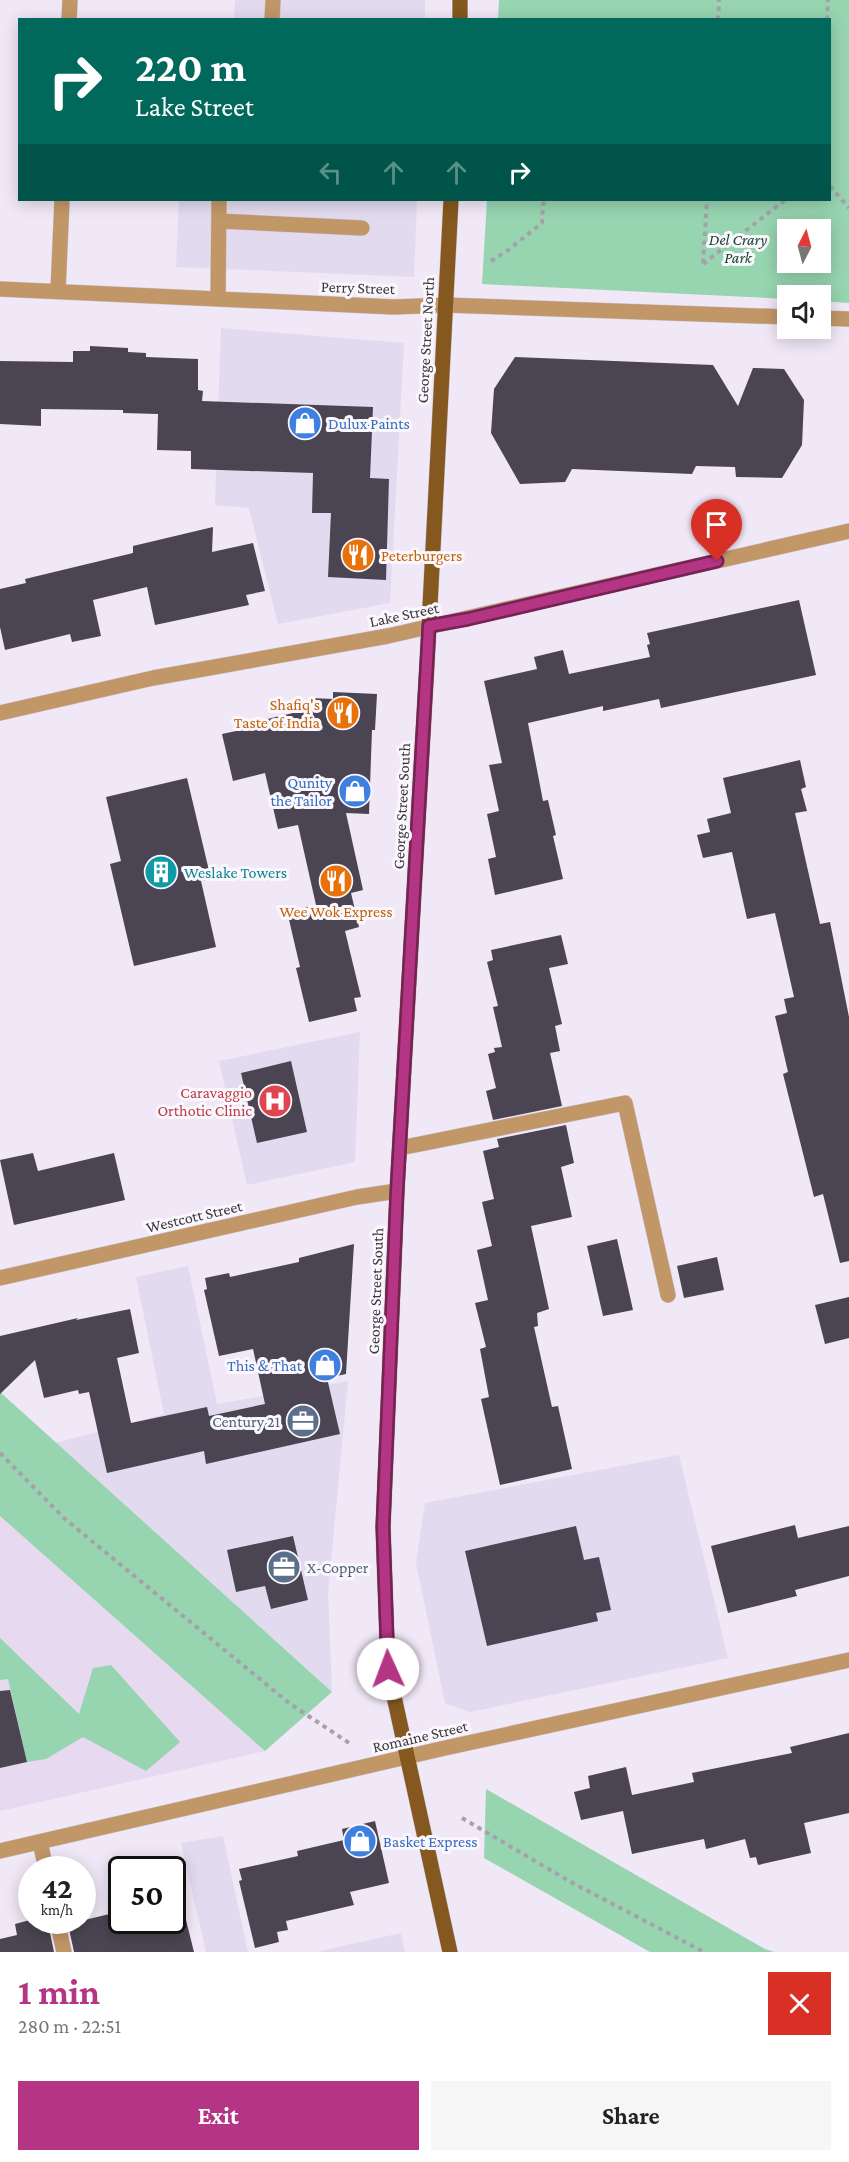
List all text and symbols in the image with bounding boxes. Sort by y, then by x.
icon: right [36,42,114,120]
text: 220 m [135,43,246,90]
text: Lake Street [135,92,254,122]
icon: left [314,156,347,189]
icon: ahead [377,156,410,189]
icon: ahead [440,156,473,189]
icon: right [503,156,536,189]
north arrow [777,219,831,273]
map controls [777,219,831,339]
park label: Del Crary Park [709,231,768,266]
street label: George Street North [414,276,438,404]
street label: Perry Street [321,278,396,298]
button: sound [777,285,831,339]
shop icon: Dulux Paints [287,405,323,441]
place label: Dulux Paints [328,415,410,432]
pin [691,499,742,561]
icon: arrive [700,508,733,541]
restaurant icon: Peterburgers [340,537,376,573]
place label: Peterburgers [381,547,462,565]
street label: Lake Street [368,599,441,630]
restaurant icon: Shafiq's Taste of India [325,695,361,731]
place label: Shafiq's Taste of India [234,696,321,731]
street label: George Street South [390,742,414,870]
shop icon: Qunity the Tailor [337,773,373,809]
place label: Qunity the Tailor [271,774,333,809]
building icon: Weslake Towers [143,854,179,890]
restaurant icon: Wee Wok Express [318,863,354,899]
place label: Weslake Towers [184,864,287,881]
place label: Wee Wok Express [280,903,392,921]
hospital icon: Caravaggio Orthotic Clinic [257,1083,293,1119]
place label: Caravaggio Orthotic Clinic [157,1084,252,1119]
street label: Westcott Street [144,1197,244,1236]
street label: George Street South [365,1227,387,1355]
shop icon: This & That [307,1347,343,1383]
place label: This & That [227,1357,303,1374]
office icon: Century 21 [285,1403,321,1439]
place label: Century 21 [212,1413,280,1431]
office icon: X-Copper [266,1549,302,1585]
place label: X-Copper [307,1559,369,1577]
position arrow [356,1637,420,1701]
street label: Romaine Street [371,1717,470,1756]
shop icon: Basket Express [342,1823,378,1859]
place label: Basket Express [383,1833,478,1851]
speed limit sign: 50 [108,1856,186,1934]
text: 42 [41,1871,73,1904]
text: km/h [41,1902,73,1918]
text: 1 min [18,1972,100,2012]
button: close [768,1972,831,2035]
text: 280 m · 22:51 [18,2015,121,2037]
button: Exit [18,2081,419,2150]
button: Share [431,2081,831,2150]

